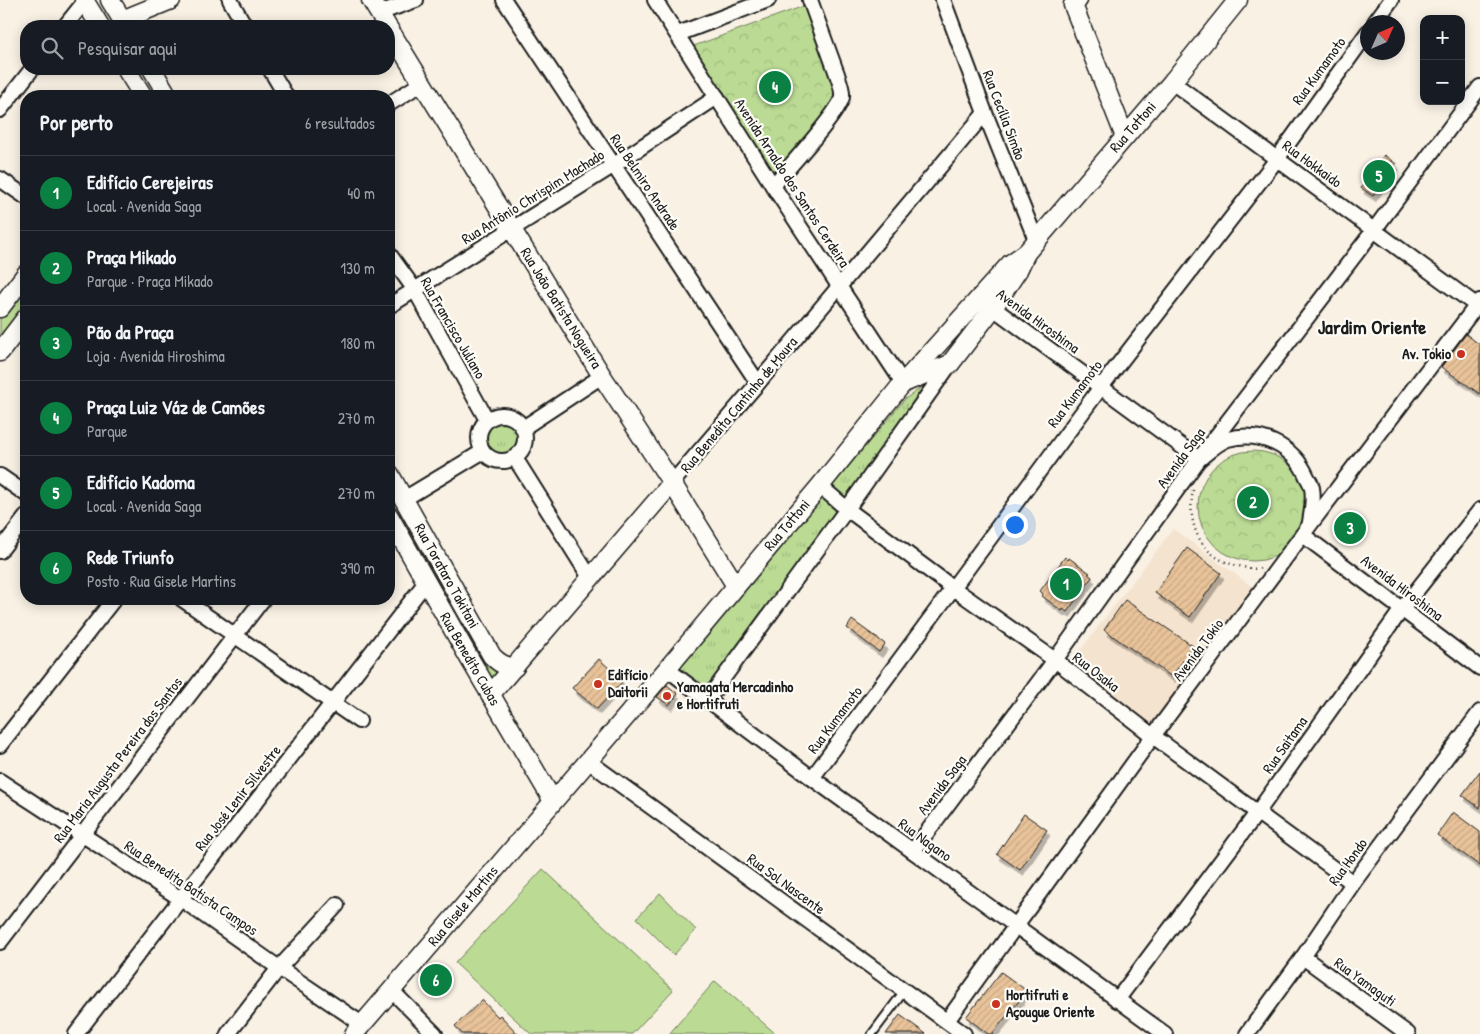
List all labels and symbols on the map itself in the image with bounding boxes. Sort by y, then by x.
north arrow [1360,15,1405,60]
street label: Rua Kumamoto [1287,32,1350,109]
street label: Rua Cecília Simão [978,67,1031,163]
pin: 4 [759,68,791,106]
street label: Avenida Arnaldo dos Santos Cerdeira [730,94,855,271]
street label: Rua Tottoni [1104,96,1161,157]
street label: Rua Belmiro Andrade [605,129,685,234]
street label: Rua Hokkaido [1278,135,1346,192]
street label: Rua Antônio Chrispim Machado [457,144,608,249]
pin: 5 [1363,157,1395,195]
street label: Rua João Batista Nogueira [516,243,607,372]
street label: Rua Francisco Juliano [416,273,491,382]
street label: Avenida Hiroshima [992,283,1084,358]
district label: Jardim Oriente [1318,313,1426,340]
street label: Rua Benedita Cantinho de Moura [675,332,802,477]
place label: Av. Tokio [1402,343,1451,364]
marker: Av. Tokio [1455,348,1467,360]
street label: Rua Kumamoto [1042,356,1107,432]
street label: Avenida Saga [1152,423,1210,492]
pin: 2 [1237,483,1269,521]
street label: Rua Tottoni [759,494,814,555]
pin: 3 [1334,509,1366,547]
your location [1002,512,1028,538]
street label: Rua Torataro Takitani [410,520,485,632]
street label: Avenida Hiroshima [1357,550,1448,626]
pin: 1 [1050,565,1082,603]
street label: Rua Benedito Cubas [435,608,506,709]
street label: Avenida Tokio [1167,614,1228,685]
street label: Rua Osaka [1068,647,1124,697]
place label: Edifício Daitorii [608,664,648,702]
street label: Rua Maria Augusta Pereira dos Santos [48,672,187,847]
place label: Yamagata Mercadinho e Hortifruti [677,676,793,714]
marker: Edifício Daitorii [592,678,604,690]
street label: Rua Kumamoto [802,682,867,758]
marker: Yamagata Mercadinho e Hortifruti [661,690,673,702]
street label: Rua Saitama [1257,712,1312,778]
street label: Rua José Lenir Silvestre [190,740,286,855]
street label: Avenida Saga [912,750,971,819]
street label: Rua Nagano [894,813,956,866]
street label: Rua Hondo [1323,834,1372,890]
street label: Rua Benedita Batista Campos [120,835,262,940]
street label: Rua Sol Nascente [743,848,830,919]
street label: Rua Gisele Martins [423,861,503,951]
street label: Rua Yamaguti [1330,952,1401,1011]
pin: 6 [420,961,452,999]
place label: Hortifruti e Açougue Oriente [1006,984,1095,1023]
marker: Hortifruti e Açougue Oriente [990,998,1002,1010]

